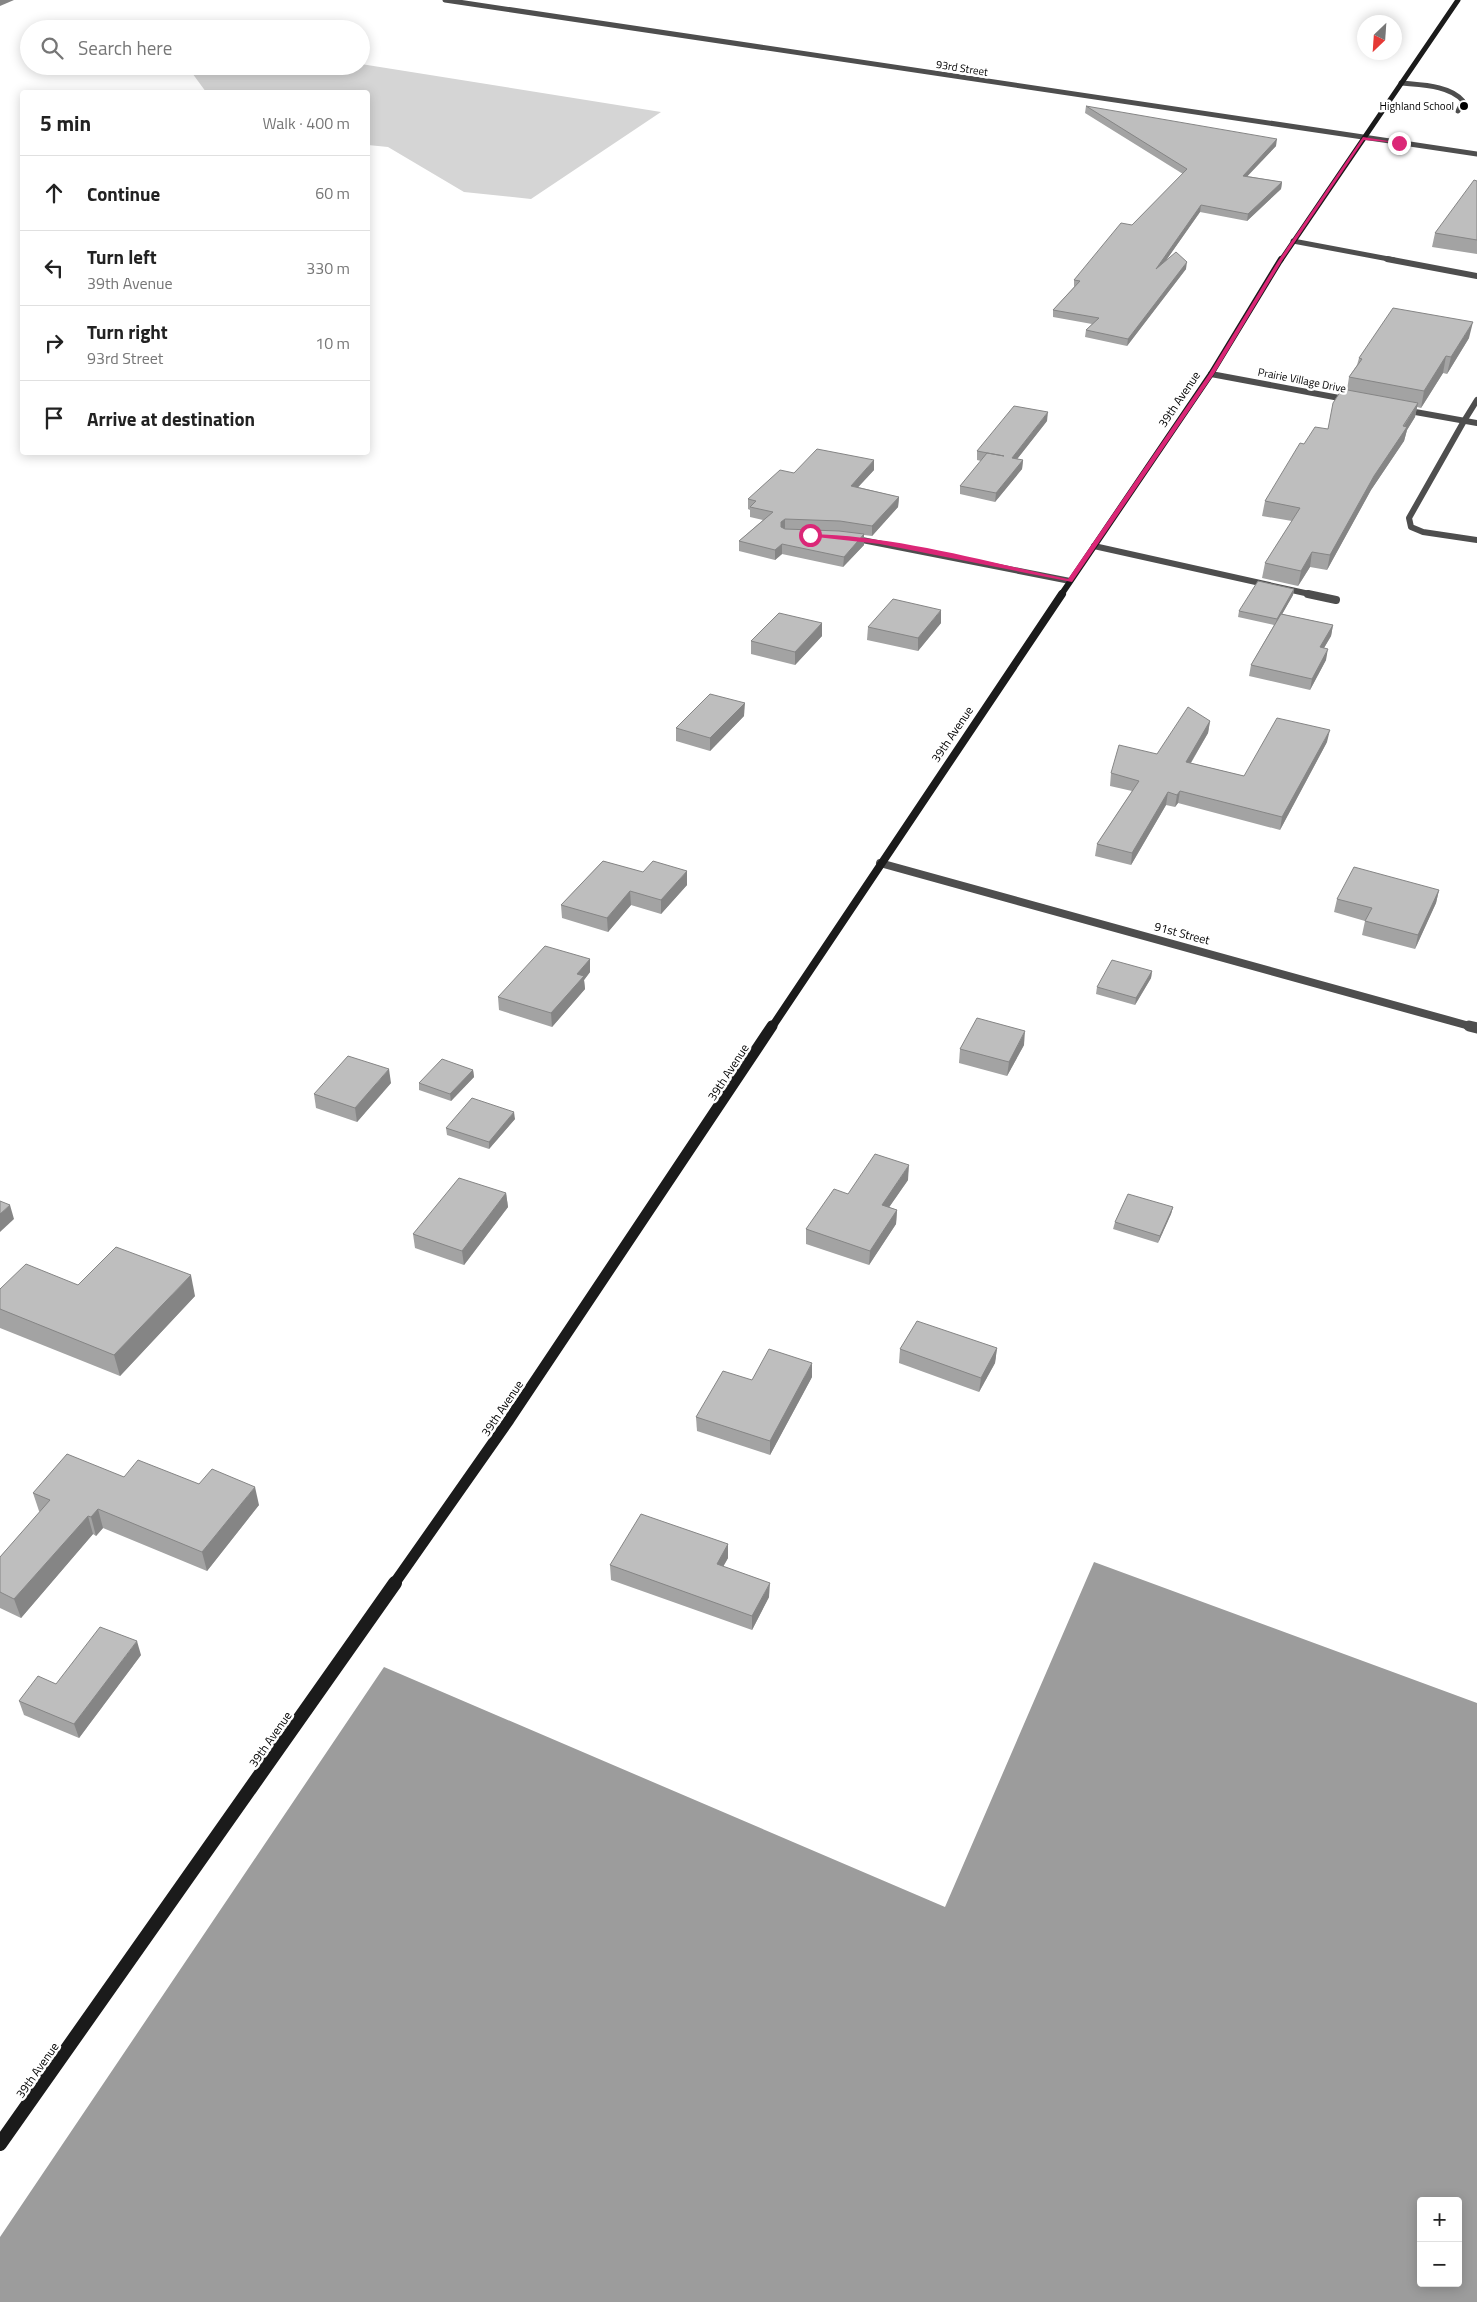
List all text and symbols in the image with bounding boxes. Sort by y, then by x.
north arrow [1357,15,1402,60]
search box [20,20,370,75]
text: Search here [78,33,172,62]
icon: search [38,34,66,62]
street label: 93rd Street [935,56,989,80]
place label: Highland School [1380,98,1454,114]
marker: Highland School [1458,100,1470,112]
text: 5 min [40,107,91,139]
text: Walk · 400 m [262,111,350,135]
route end [1388,132,1411,155]
icon: ahead [40,179,68,207]
text: Continue [87,179,160,208]
text: 60 m [315,181,350,205]
text: Turn left [87,242,157,271]
icon: left [40,254,68,282]
text: 330 m [306,256,350,280]
text: 39th Avenue [87,271,173,295]
text: Turn right [87,317,168,346]
icon: right [40,329,68,357]
text: 10 m [315,331,350,355]
text: 93rd Street [87,346,163,370]
street label: Prairie Village Drive [1257,364,1348,396]
street label: 39th Avenue [1153,367,1205,431]
icon: arrive [40,404,68,432]
text: Arrive at destination [87,404,255,433]
route start [799,524,822,547]
street label: 39th Avenue [926,702,978,766]
street label: 91st Street [1152,916,1213,950]
street label: 39th Avenue [703,1040,753,1104]
street label: 39th Avenue [476,1376,528,1440]
street label: 39th Avenue [244,1707,296,1771]
street label: 39th Avenue [11,2038,63,2102]
map controls [1417,2197,1462,2287]
button: + [1417,2197,1462,2242]
button: − [1417,2242,1462,2287]

